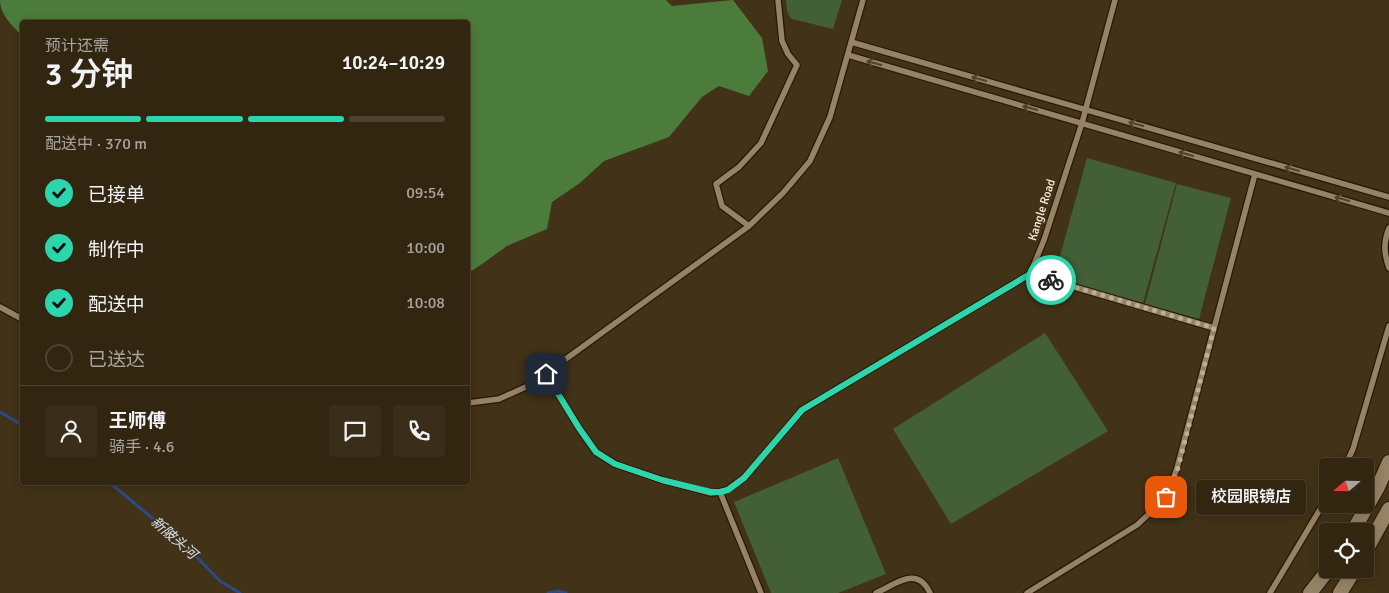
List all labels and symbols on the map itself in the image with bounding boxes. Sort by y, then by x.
one-way arrow [867,57,883,67]
one-way arrow [972,73,988,83]
one-way arrow [1023,103,1039,113]
one-way arrow [1128,118,1144,128]
one-way arrow [1179,148,1195,158]
one-way arrow [1284,163,1300,173]
street label: Kangle Road [1025,177,1059,243]
one-way arrow [1335,194,1351,204]
courier [1026,255,1076,305]
pin [525,353,567,395]
north arrow [1319,458,1374,512]
pin [1145,476,1187,518]
callout: 校园眼镜店 [1196,480,1306,514]
water label: 新陂头河 [147,513,203,565]

